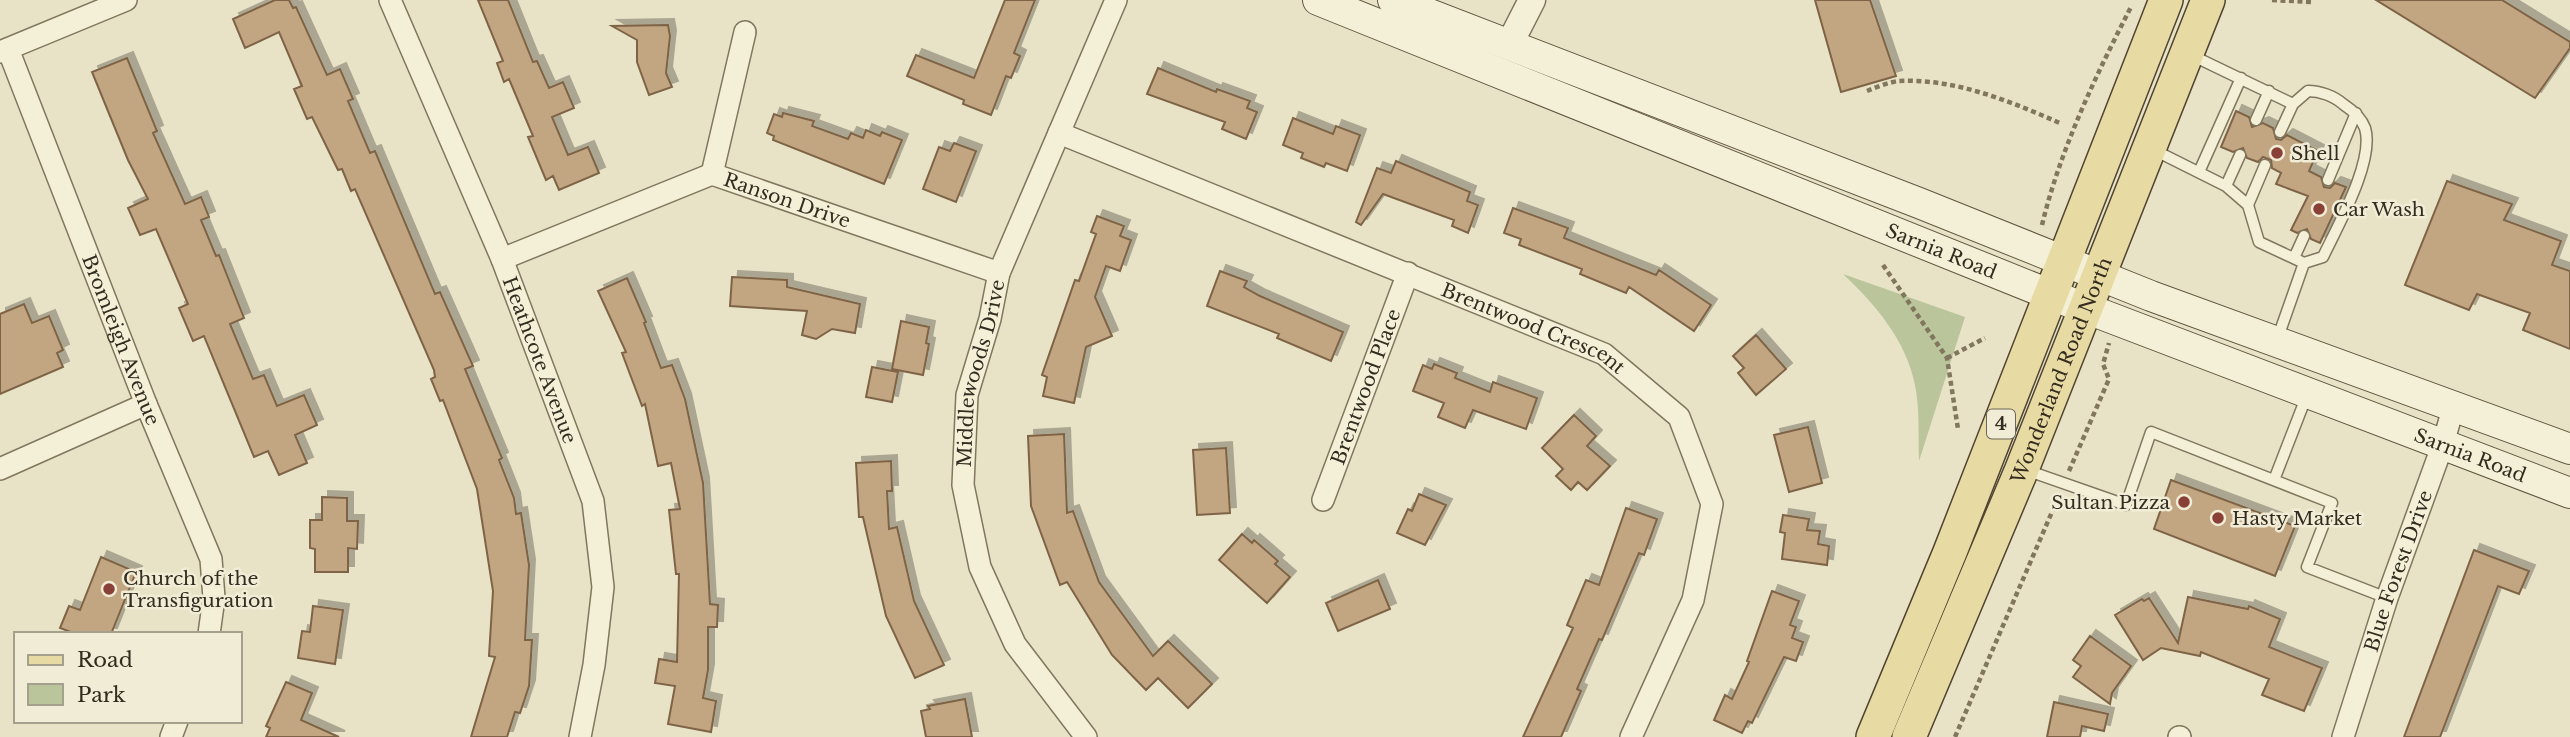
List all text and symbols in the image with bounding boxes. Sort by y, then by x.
place label: Shell [2291,142,2340,165]
marker: Shell [2269,145,2285,161]
street label: Ranson Drive [721,167,854,232]
place label: Car Wash [2333,198,2425,221]
marker: Car Wash [2311,201,2327,217]
street label: Sarnia Road [1882,218,2001,284]
street label: Bromleigh Avenue [77,251,165,429]
street label: Wonderland Road North [2005,254,2116,488]
street label: Heathcote Avenue [498,273,582,447]
street label: Middlewoods Drive [952,278,1009,468]
street label: Brentwood Crescent [1438,278,1631,379]
street label: Brentwood Place [1326,306,1405,468]
road number: 4 [1987,410,2015,438]
street label: Sarnia Road [2411,423,2530,487]
street label: Blue Forest Drive [2359,487,2437,654]
place label: Sultan Pizza [2051,491,2170,514]
marker: Sultan Pizza [2176,494,2192,510]
place label: Hasty Market [2232,507,2363,530]
marker: Hasty Market [2210,510,2226,526]
place label: Church of the Transfiguration [123,567,273,612]
marker: Church of the Transfiguration [101,581,117,597]
legend [14,632,242,723]
text: Road [77,647,133,673]
text: Park [77,682,126,708]

